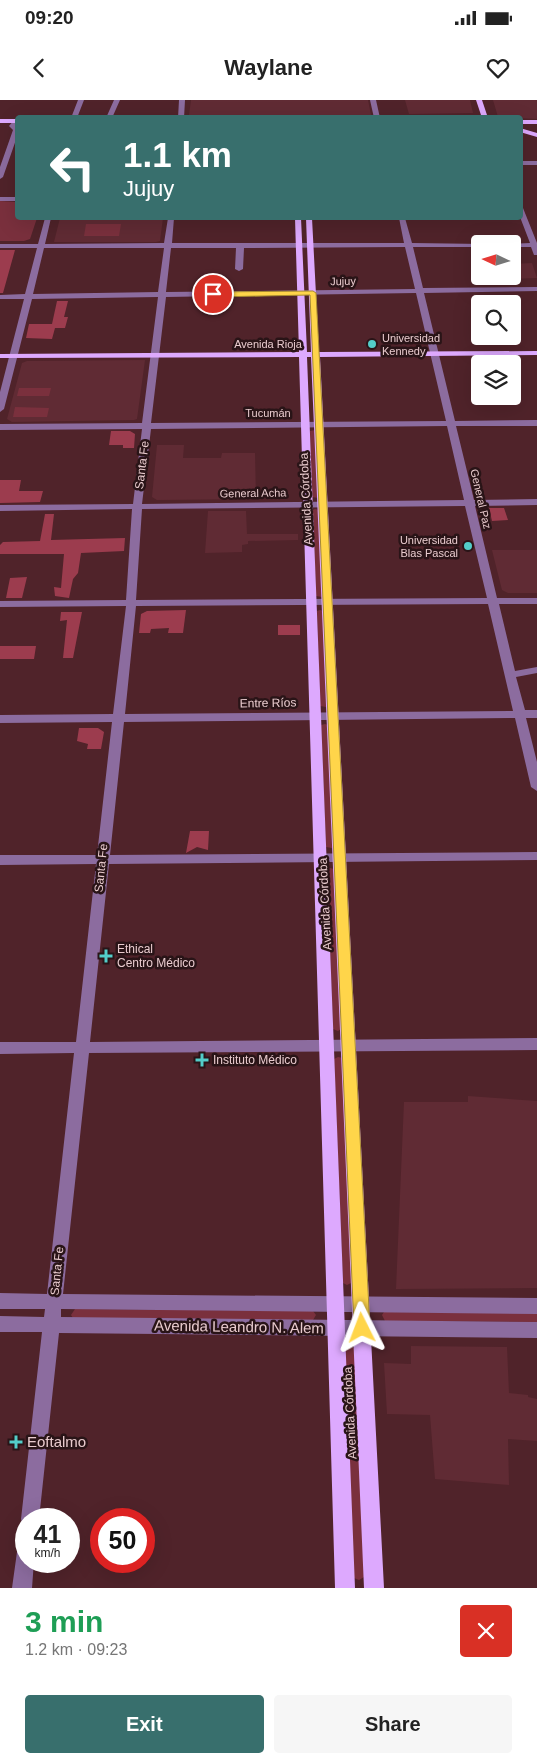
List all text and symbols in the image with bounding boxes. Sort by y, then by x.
text: 09:20 [25,7,74,28]
icon: back [25,54,53,82]
icon: heart [484,54,512,82]
text: Waylane [224,55,313,80]
icon: left [40,135,105,200]
text: 1.1 km [123,135,232,174]
text: Jujuy [123,176,174,201]
north arrow [471,235,521,285]
map controls [471,235,521,405]
pin [192,273,234,315]
street label: Jujuy [330,275,356,287]
icon: arrive [199,280,227,308]
button: search [471,295,521,345]
place label: Universidad Kennedy [382,332,440,357]
street label: Avenida Rioja [234,338,303,350]
marker: Universidad Kennedy [366,338,378,350]
button: layers [471,355,521,405]
street label: Tucumán [245,407,291,419]
street label: Santa Fe [132,440,152,490]
street label: Avenida Córdoba [297,452,315,546]
street label: General Paz [468,468,494,530]
street label: General Acha [220,486,287,500]
place label: Universidad Blas Pascal [400,534,458,559]
marker: Universidad Blas Pascal [462,540,474,552]
street label: Entre Ríos [240,696,296,710]
street label: Santa Fe [91,843,111,893]
street label: Avenida Córdoba [316,857,334,951]
place label: Ethical Centro Médico [117,942,195,970]
marker: Ethical Centro Médico [99,949,113,963]
marker: Instituto Médico [195,1053,209,1067]
place label: Instituto Médico [213,1053,297,1067]
street label: Santa Fe [47,1246,67,1296]
position arrow [335,1301,387,1353]
street label: Avenida Leandro N. Alem [154,1317,324,1336]
street label: Avenida Córdoba [341,1366,359,1460]
place label: Eoftalmo [27,1433,86,1450]
marker: Eoftalmo [9,1435,23,1449]
speed limit sign: 50 [90,1508,155,1573]
text: 41 [34,1520,61,1548]
text: km/h [34,1546,61,1560]
text: 3 min [25,1605,103,1638]
button: close [460,1605,512,1657]
text: 1.2 km · 09:23 [25,1641,127,1658]
button: Exit [25,1695,264,1753]
button: Share [274,1695,512,1753]

